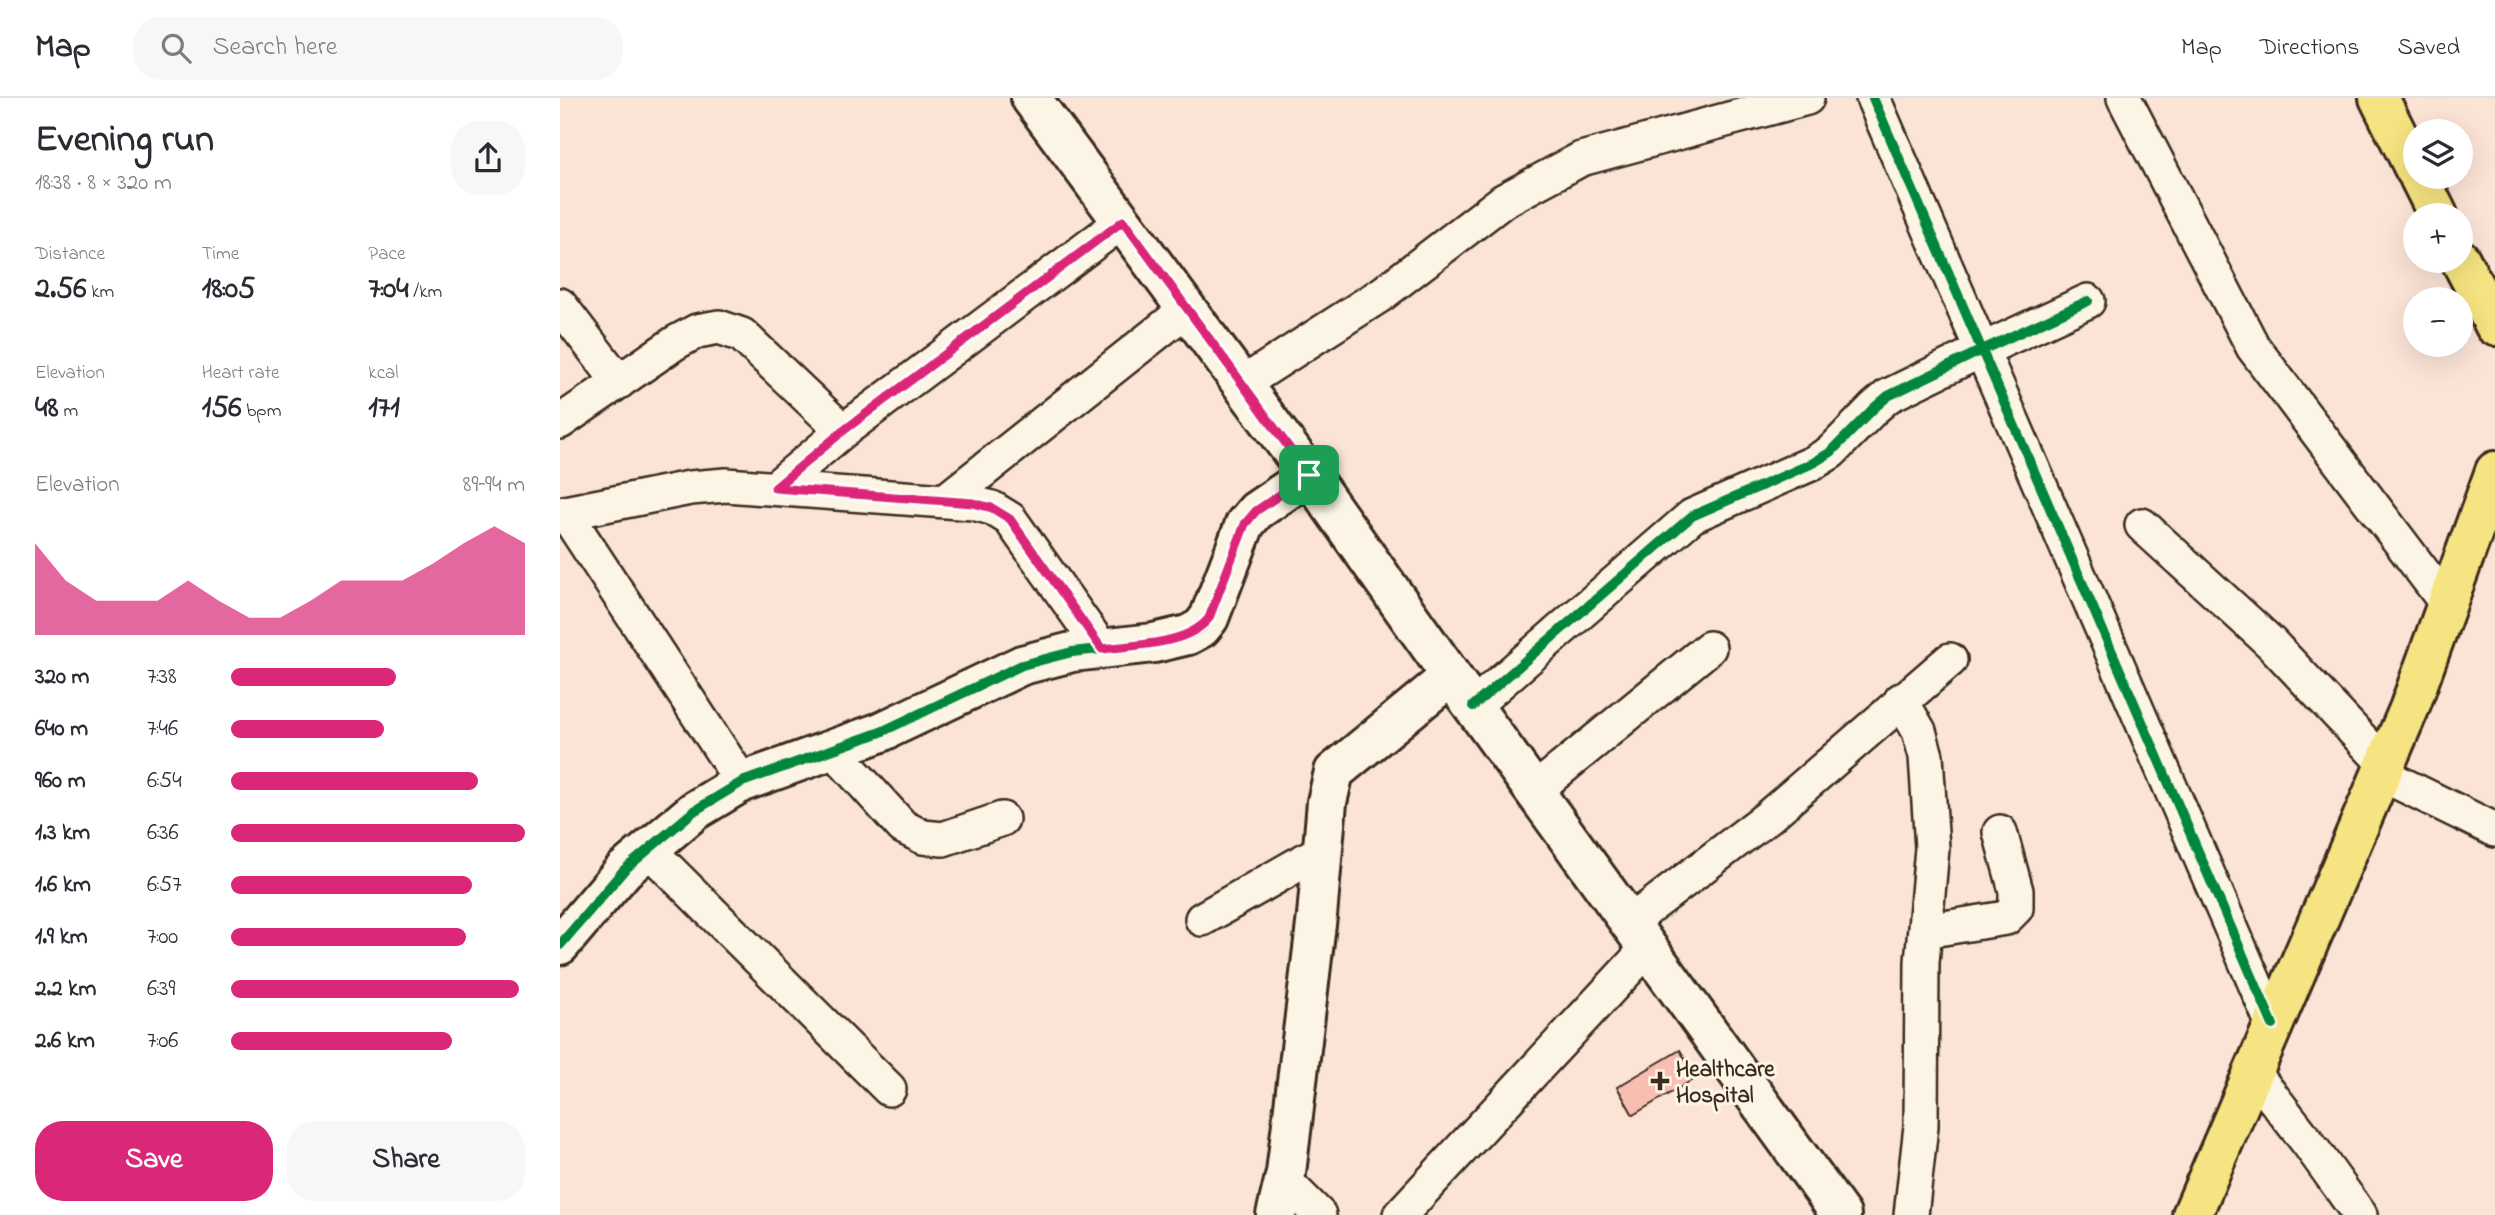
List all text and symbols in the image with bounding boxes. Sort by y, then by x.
search box [133,17,623,80]
text: Map [35,24,91,72]
icon: search [157,29,195,67]
text: Search here [213,29,337,67]
text: Map [2181,31,2222,66]
text: Directions [2260,31,2359,66]
text: Saved [2397,31,2460,66]
text: Evening run [35,113,214,169]
map controls [2403,119,2473,357]
button: layers [2403,119,2473,189]
button: share [451,121,525,195]
text: 18:38 · 8 × 320 m [35,167,172,200]
button: + [2403,203,2473,273]
text: Distance [35,241,105,268]
text: Time [202,241,239,268]
text: Pace [368,241,405,268]
text: 2.56 [35,268,86,312]
text: 18:05 [202,268,255,312]
text: 7:04 [368,268,409,312]
text: km [86,279,114,306]
text: /km [409,279,442,306]
button: − [2403,287,2473,357]
text: Elevation [35,360,105,387]
text: Heart rate [202,360,280,387]
text: kcal [368,360,399,387]
text: 48 [35,387,59,431]
text: 156 [202,387,242,431]
text: 171 [368,387,400,431]
text: m [59,398,78,425]
text: bpm [242,398,281,425]
pin [1279,445,1339,505]
icon: arrive [1290,456,1328,494]
text: Elevation [35,469,120,502]
text: 89–94 m [463,469,525,502]
text: 320 m [35,661,89,694]
text: 7:38 [147,661,177,694]
text: 640 m [35,713,88,746]
text: 7:46 [147,713,178,746]
text: 960 m [35,765,86,798]
text: 6:54 [147,765,182,798]
text: 1.3 km [35,817,90,850]
text: 6:36 [147,817,179,850]
text: 1.6 km [35,869,91,902]
text: 6:57 [147,869,182,902]
text: 1.9 km [35,921,88,954]
text: 7:00 [147,921,178,954]
text: 2.2 km [35,973,96,1006]
text: 6:39 [147,973,176,1006]
text: 2.6 km [35,1025,95,1058]
text: 7:06 [147,1025,179,1058]
place label: Healthcare Hospital [1676,1054,1775,1113]
marker: Healthcare Hospital [1650,1071,1670,1091]
button: Save [35,1121,273,1201]
button: Share [287,1121,525,1201]

